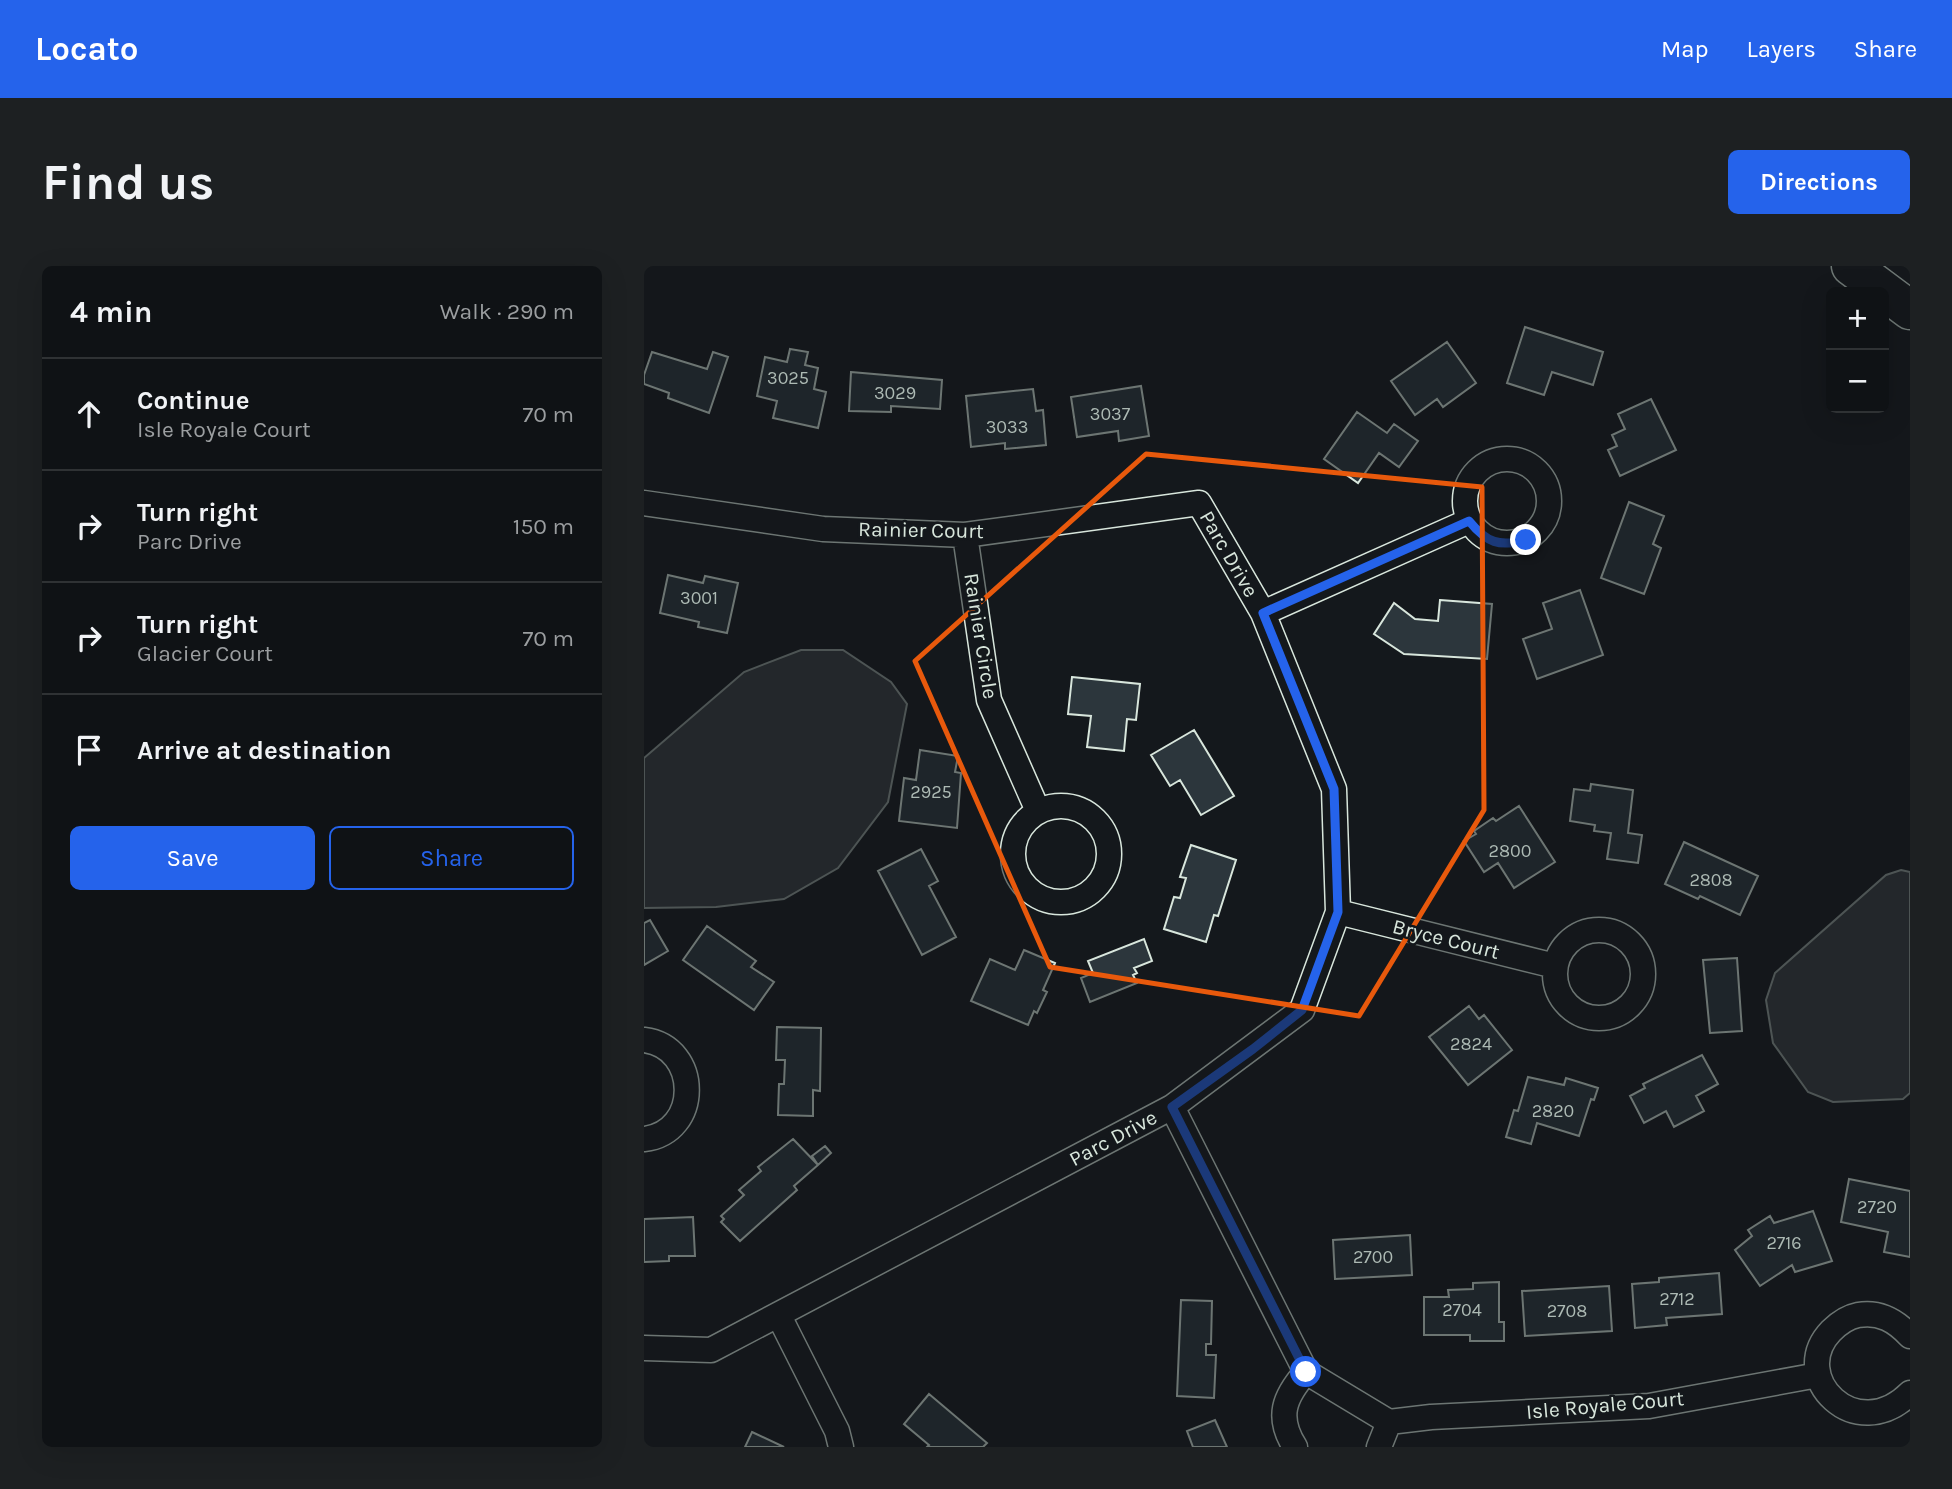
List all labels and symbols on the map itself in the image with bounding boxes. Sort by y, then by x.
house number: 3025 [767,367,809,389]
house number: 3029 [874,382,916,404]
house number: 3037 [1090,403,1131,425]
house number: 3033 [986,416,1028,438]
street label: Parc Drive [1195,507,1263,601]
street label: Rainier Court [858,517,984,543]
route end [1510,524,1541,555]
street label: Rainier Circle [959,571,1003,701]
house number: 3001 [680,587,718,609]
house number: 2925 [910,781,952,803]
house number: 2800 [1489,840,1531,862]
house number: 2808 [1689,869,1733,891]
street label: Bryce Court [1390,914,1502,964]
house number: 2824 [1450,1033,1492,1055]
house number: 2820 [1532,1100,1574,1122]
street label: Parc Drive [1065,1105,1161,1171]
house number: 2720 [1857,1196,1897,1218]
house number: 2716 [1766,1232,1802,1254]
house number: 2700 [1353,1246,1393,1268]
house number: 2712 [1659,1288,1695,1310]
house number: 2704 [1442,1299,1482,1321]
house number: 2708 [1547,1300,1587,1322]
route start [1290,1356,1321,1387]
street label: Isle Royale Court [1525,1386,1685,1424]

